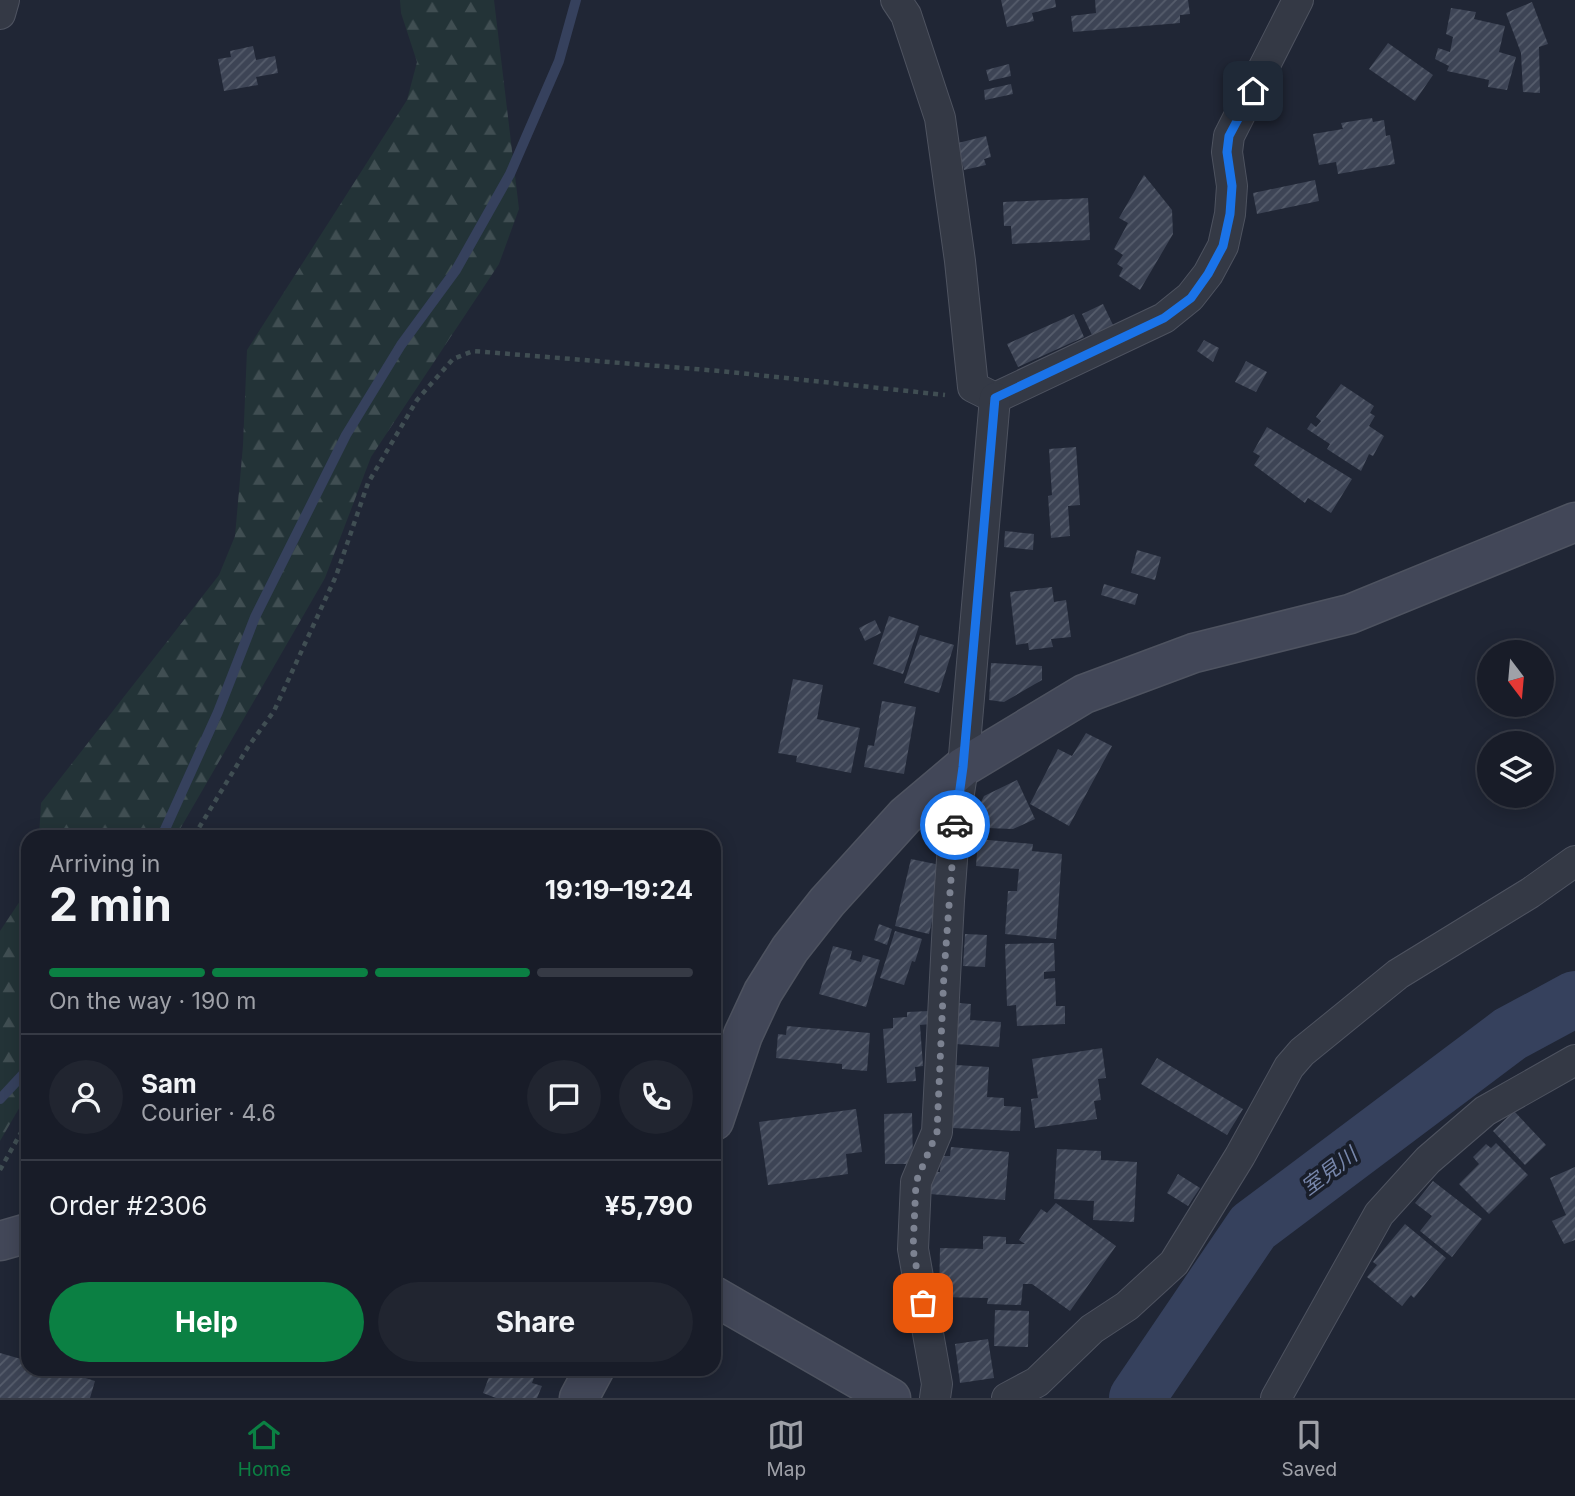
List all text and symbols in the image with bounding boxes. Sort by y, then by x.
pin [1223,61,1283,121]
icon: home [1234,72,1272,110]
north arrow [1477,640,1554,718]
map controls [1477,640,1554,808]
button: layers [1477,731,1554,808]
courier [920,790,990,860]
icon: car [936,806,974,844]
text: Arriving in [49,850,160,878]
text: 19:19–19:24 [545,874,693,905]
text: 2 min [49,876,172,932]
text: On the way · 190 m [49,987,256,1015]
button: person [49,1060,123,1134]
button: chat [527,1060,601,1134]
button: phone [619,1060,693,1134]
text: Sam [141,1068,197,1099]
text: Courier · 4.6 [141,1099,276,1127]
water label: 室見川 [1296,1141,1363,1200]
text: Order #2306 [49,1190,207,1221]
text: ¥5,790 [605,1190,693,1221]
pin [893,1273,953,1333]
button: Help [49,1282,364,1362]
button: Share [378,1282,693,1362]
icon: bag [904,1284,942,1322]
tab: Home [238,1416,291,1481]
tab: Map [767,1416,806,1481]
tab: Saved [1282,1416,1337,1481]

